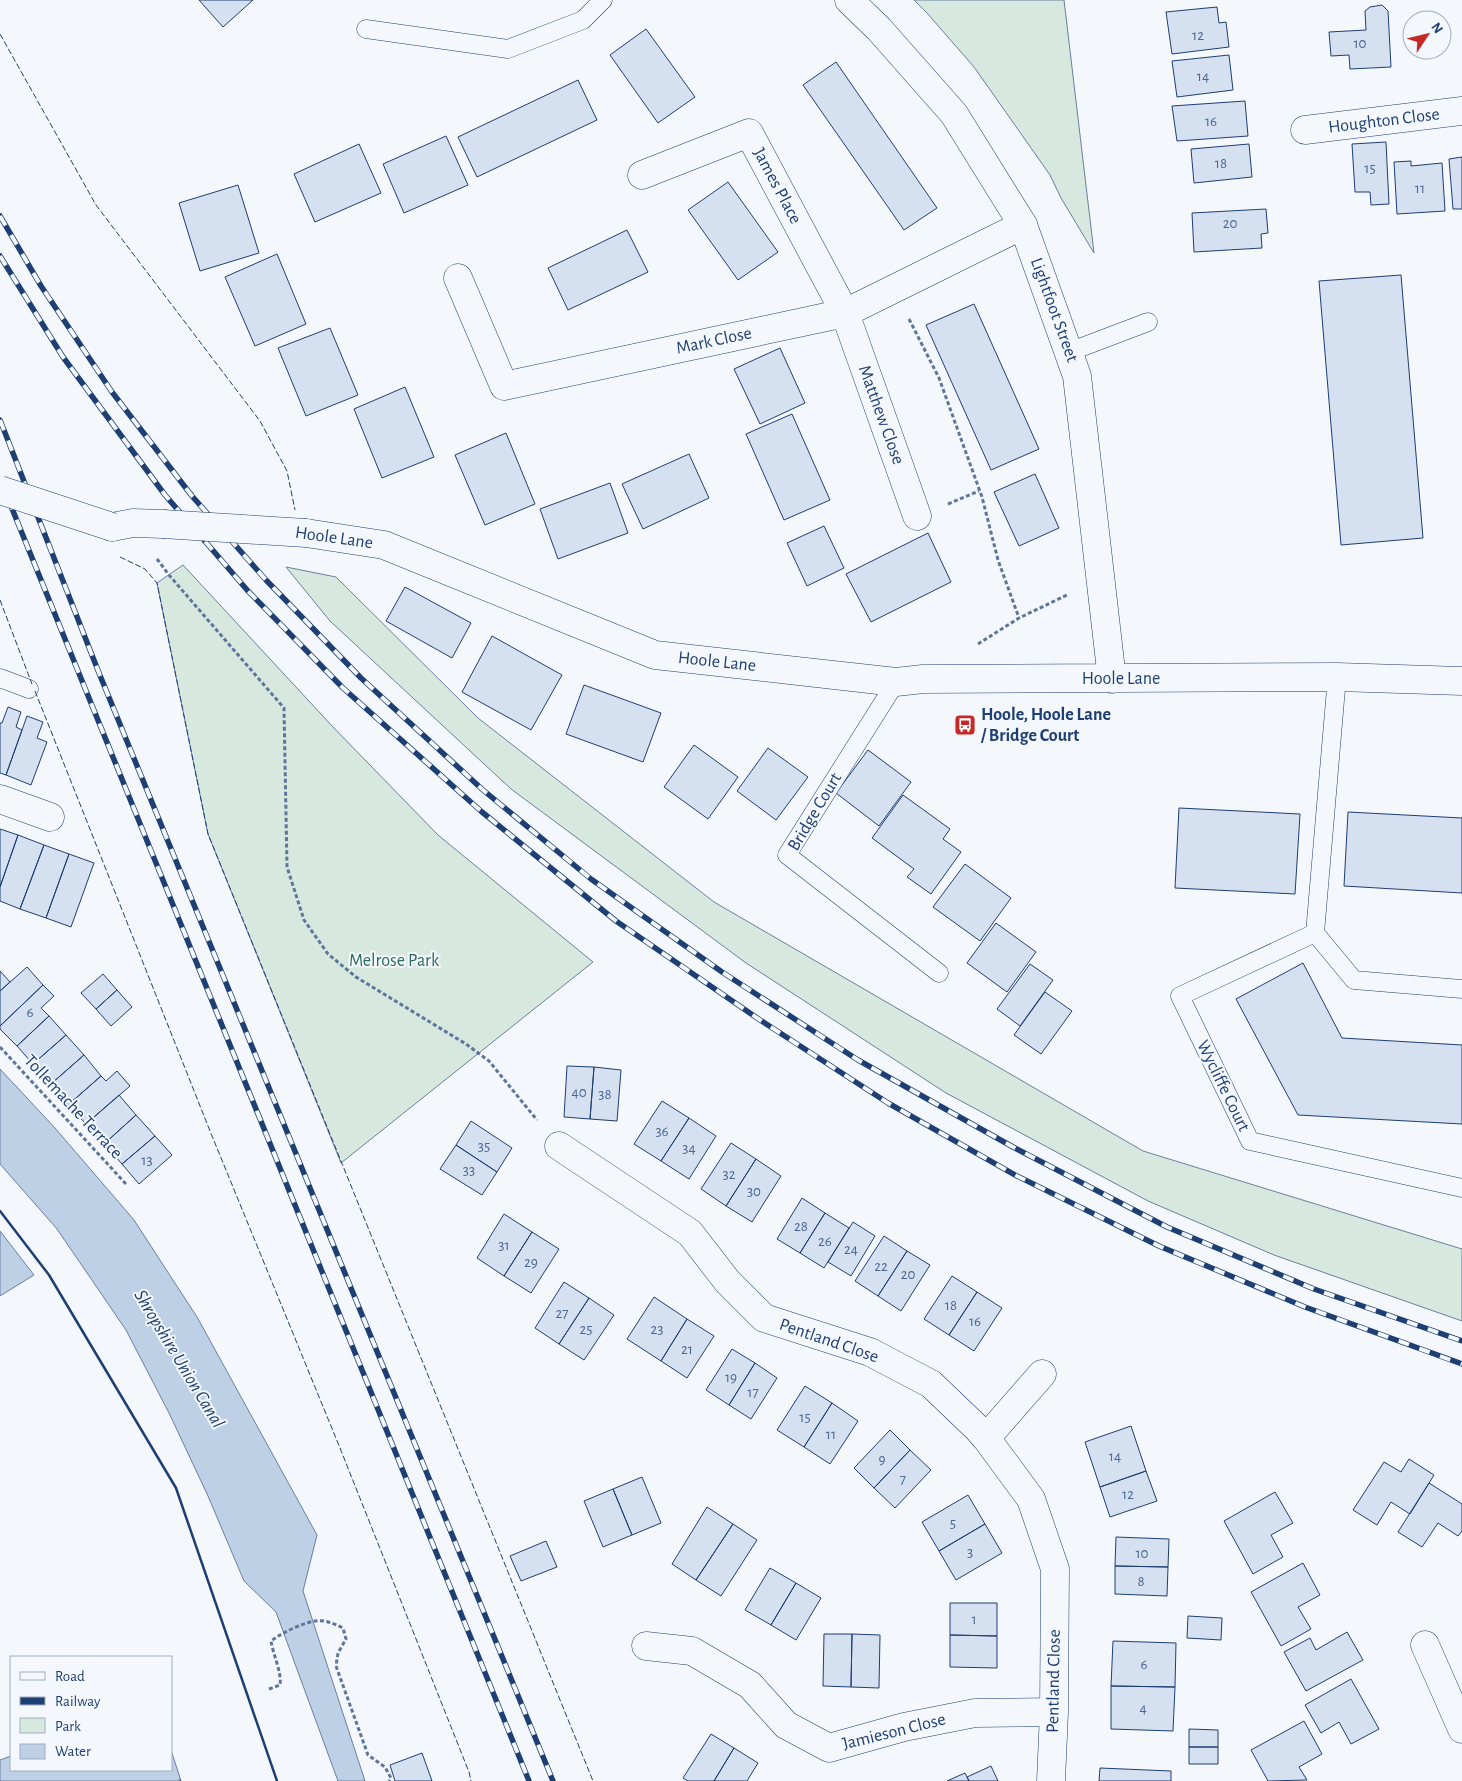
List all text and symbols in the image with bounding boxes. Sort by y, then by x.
north arrow [1402,10,1452,60]
text: N [1428,20,1445,36]
house number: 12 [1192,28,1204,43]
house number: 10 [1353,36,1367,51]
house number: 14 [1197,69,1209,84]
street label: Houghton Close [1327,105,1441,137]
house number: 16 [1205,114,1217,129]
street label: James Place [750,145,804,227]
house number: 18 [1215,156,1227,171]
house number: 15 [1364,161,1376,176]
house number: 11 [1415,181,1425,196]
house number: 20 [1223,216,1237,231]
street label: Lightfoot Street [1027,255,1081,365]
street label: Mark Close [675,324,753,358]
street label: Matthew Close [855,363,907,467]
street label: Hoole Lane [294,524,374,552]
street label: Hoole Lane [677,649,757,675]
street label: Hoole Lane [1082,670,1160,688]
place label: Hoole, Hoole Lane / Bridge Court [980,706,1111,745]
bus stop icon: Hoole, Hoole Lane / Bridge Court [953,713,977,737]
street label: Bridge Court [785,770,845,854]
park label: Melrose Park [349,952,440,970]
house number: 6 [26,1005,34,1020]
street label: Wycliffe Court [1193,1038,1253,1135]
street label: Tollemache Terrace [20,1052,126,1162]
house number: 40 [571,1085,587,1100]
house number: 38 [598,1087,612,1102]
house number: 36 [655,1124,669,1139]
house number: 35 [478,1139,490,1154]
house number: 34 [682,1141,696,1156]
house number: 13 [141,1153,153,1168]
house number: 33 [463,1163,475,1178]
house number: 32 [722,1167,736,1182]
house number: 30 [747,1184,761,1199]
house number: 28 [794,1219,808,1234]
house number: 26 [818,1234,832,1249]
house number: 31 [498,1238,510,1253]
house number: 24 [844,1242,858,1257]
house number: 29 [524,1255,538,1270]
house number: 22 [874,1259,888,1274]
house number: 20 [901,1267,915,1282]
water label: Shropshire Union Canal [130,1287,228,1432]
house number: 18 [945,1298,957,1313]
house number: 27 [555,1306,569,1321]
house number: 16 [969,1314,981,1329]
street label: Pentland Close [777,1316,881,1366]
house number: 25 [579,1322,593,1337]
house number: 23 [650,1322,664,1337]
house number: 21 [681,1342,693,1357]
house number: 19 [725,1370,737,1385]
house number: 17 [747,1385,759,1400]
house number: 15 [799,1410,811,1425]
house number: 11 [826,1427,836,1442]
house number: 14 [1109,1449,1121,1464]
house number: 9 [878,1452,886,1467]
house number: 7 [900,1472,906,1487]
house number: 12 [1122,1487,1134,1502]
house number: 5 [950,1516,956,1531]
house number: 3 [967,1545,973,1560]
house number: 10 [1135,1546,1149,1561]
house number: 8 [1137,1574,1145,1589]
house number: 1 [971,1612,977,1627]
street label: Pentland Close [1044,1629,1064,1733]
legend [10,1656,172,1771]
house number: 6 [1140,1657,1148,1672]
text: Road [55,1669,85,1684]
text: Railway [55,1694,101,1709]
house number: 4 [1139,1701,1147,1716]
street label: Jamieson Close [841,1710,947,1754]
text: Park [55,1719,81,1734]
text: Water [55,1744,91,1759]

